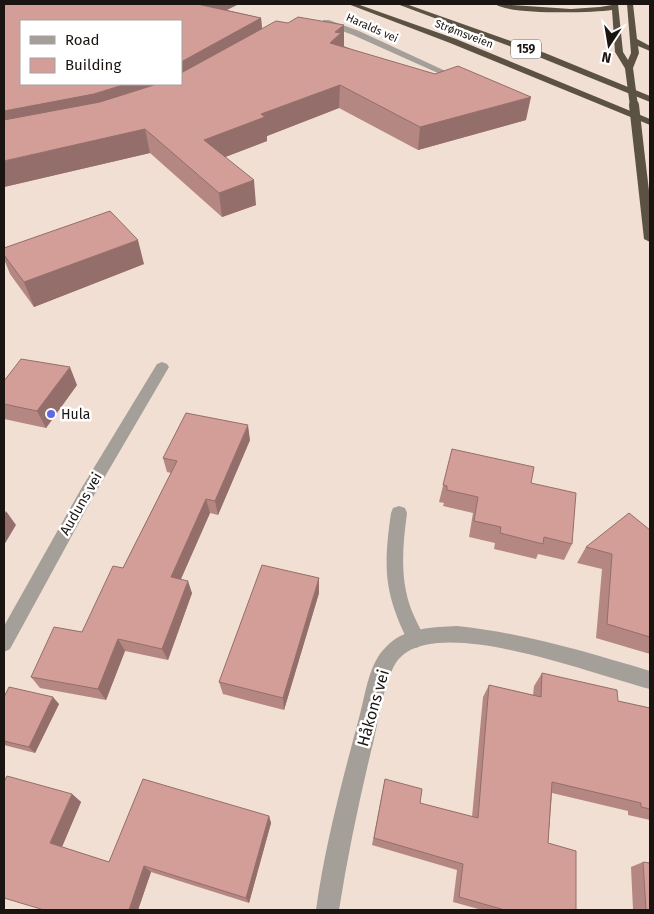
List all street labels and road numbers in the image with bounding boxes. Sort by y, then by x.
street label: Haralds vei [344,11,400,45]
street label: Strømsveien [433,17,495,51]
road number: 159 [511,40,541,59]
street label: Auduns vei [56,470,106,538]
street label: Håkons vei [353,667,393,749]

